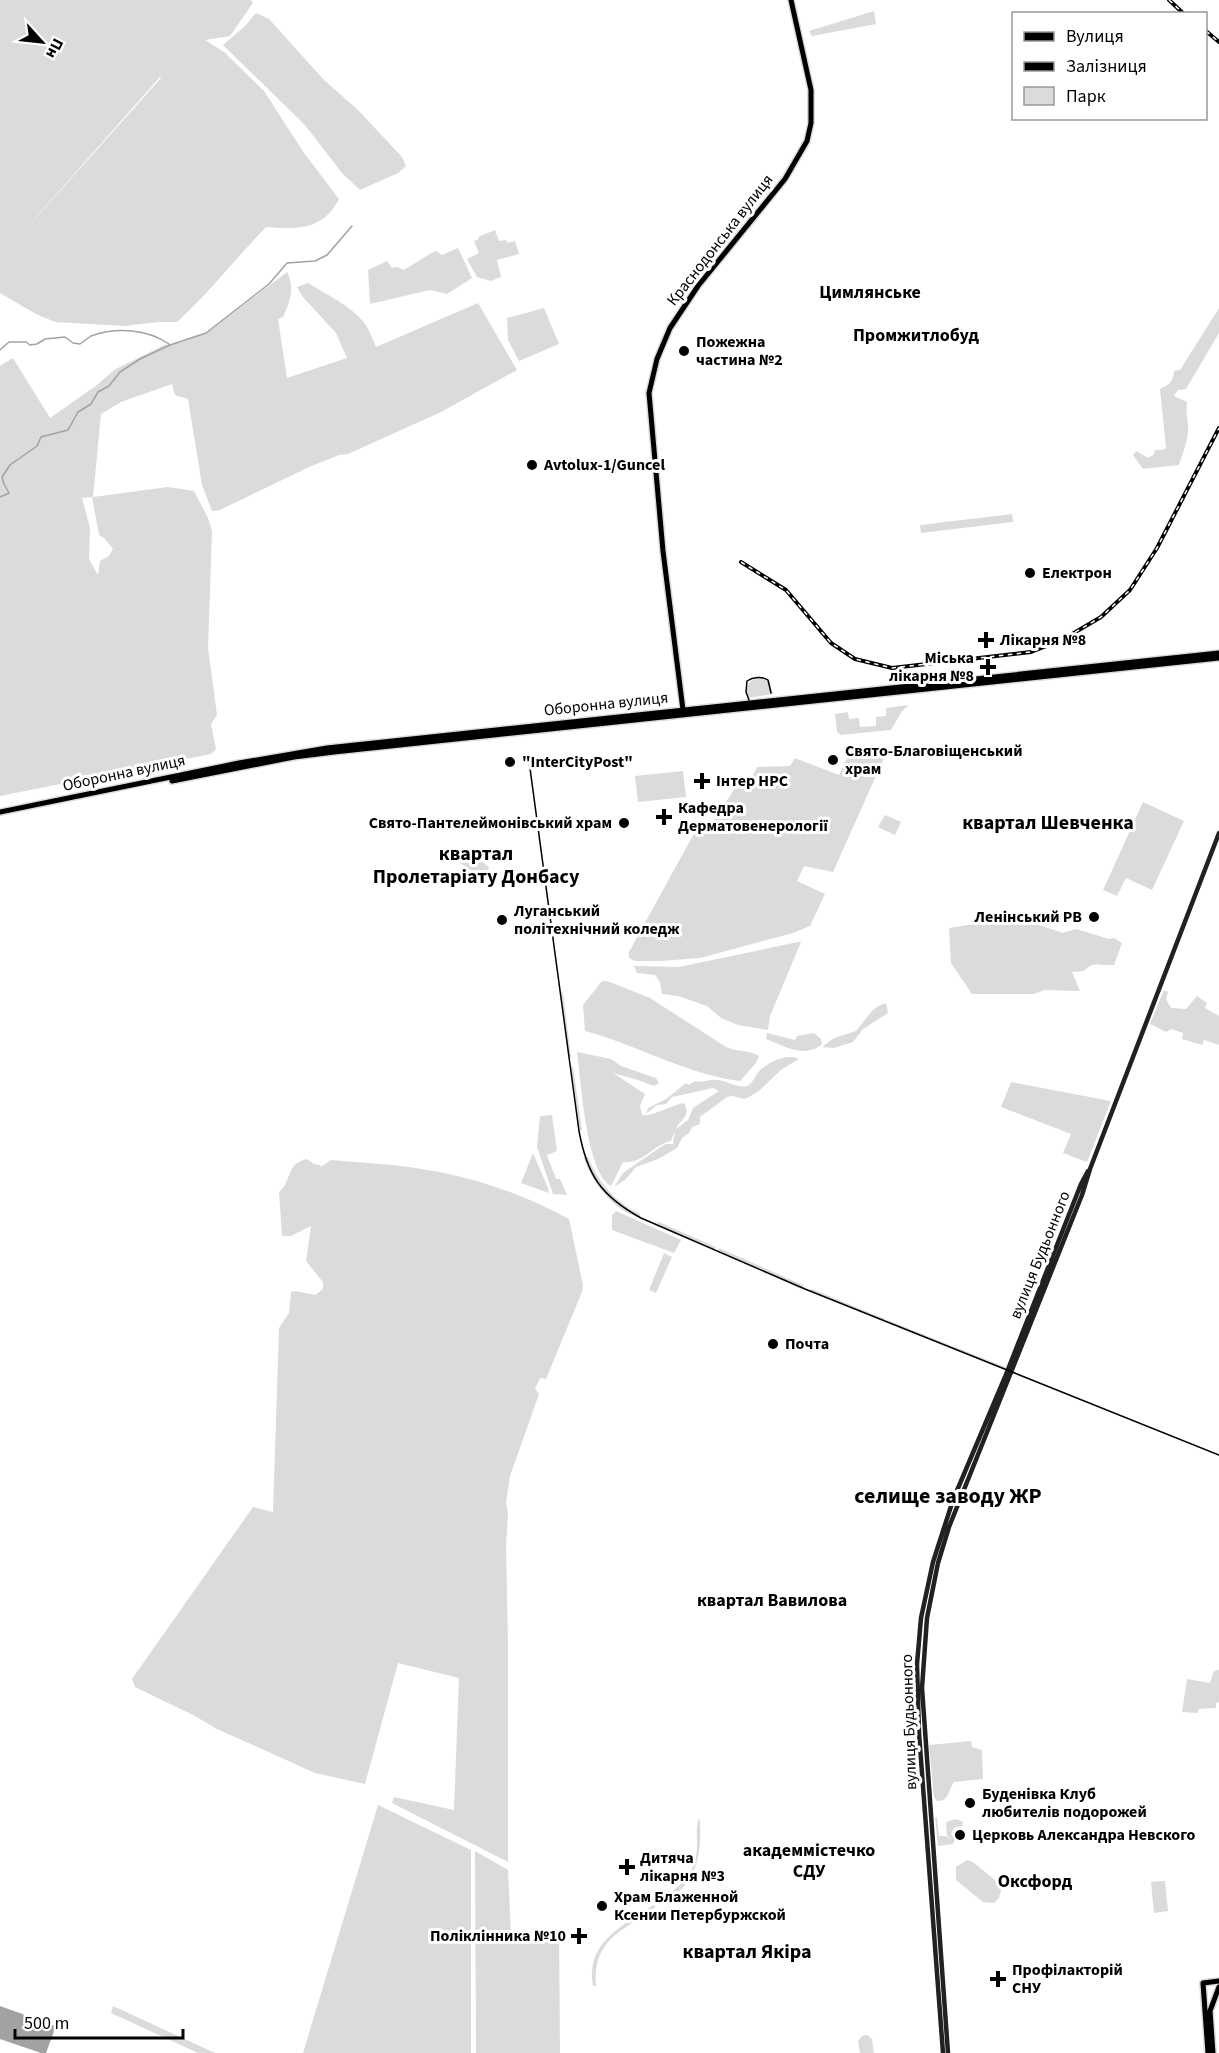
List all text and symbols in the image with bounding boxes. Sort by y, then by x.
north arrow [12,12,72,72]
legend [1012,12,1207,120]
text: Вулиця [1066,24,1124,49]
text: Пн [40,34,69,62]
text: Залізниця [1066,54,1147,79]
text: Парк [1066,84,1106,109]
street label: Краснодонська вулиця [662,170,778,310]
district label: Цимлянське [819,280,921,305]
district label: Промжитлобуд [853,323,980,348]
place label: Пожежна частина №2 [696,331,783,371]
marker: Пожежна частина №2 [677,344,691,358]
place label: Avtolux-1/Guncel [543,454,665,476]
marker: Avtolux-1/Guncel [525,458,539,472]
place label: Електрон [1042,562,1112,584]
marker: Електрон [1023,566,1037,580]
place label: Лікарня №8 [999,629,1086,651]
marker: Лікарня №8 [977,631,995,649]
place label: Міська лікарня №8 [889,647,974,687]
marker: Міська лікарня №8 [979,658,997,676]
street label: Оборонна вулиця [543,687,669,721]
place label: Свято-Благовіщенський храм [845,740,1023,780]
street label: Оборонна вулиця [61,749,187,797]
place label: "InterCityPost" [522,751,633,773]
marker: Свято-Благовіщенський храм [826,753,840,767]
marker: "InterCityPost" [503,755,517,769]
place label: Інтер НРС [716,770,788,792]
marker: Інтер НРС [693,772,711,790]
place label: Кафедра Дерматовенерології [678,797,828,837]
marker: Кафедра Дерматовенерології [655,808,673,826]
district label: квартал Шевченка [962,809,1134,837]
place label: Свято-Пантелеймонівський храм [369,812,612,834]
marker: Свято-Пантелеймонівський храм [617,816,631,830]
district label: квартал Пролетаріату Донбасу [373,840,580,891]
place label: Луганський політехнічний коледж [513,900,680,940]
place label: Ленінський РВ [974,906,1082,928]
marker: Ленінський РВ [1087,910,1101,924]
marker: Луганський політехнічний коледж [495,913,509,927]
street label: вулиця Будьонного [1004,1188,1076,1322]
place label: Почта [785,1333,829,1355]
marker: Почта [766,1337,780,1351]
district label: селище заводу ЖР [854,1480,1042,1512]
district label: квартал Вавилова [697,1588,847,1613]
street label: вулиця Будьонного [896,1654,922,1790]
place label: Буденівка Клуб любителів подорожей [982,1783,1147,1823]
marker: Буденівка Клуб любителів подорожей [963,1796,977,1810]
place label: Церковь Александра Невского [972,1824,1196,1846]
marker: Церковь Александра Невского [953,1828,967,1842]
district label: академмістечко СДУ [743,1838,875,1884]
place label: Дитяча лікарня №3 [640,1847,725,1887]
marker: Дитяча лікарня №3 [618,1858,636,1876]
district label: Оксфорд [998,1869,1073,1894]
place label: Храм Блаженной Ксении Петербуржской [614,1886,786,1926]
marker: Храм Блаженной Ксении Петербуржской [595,1899,609,1913]
place label: Поліклінника №10 [430,1925,566,1947]
marker: Поліклінника №10 [570,1927,588,1945]
district label: квартал Якіра [682,1938,812,1966]
place label: Профілакторій СНУ [1012,1959,1123,1999]
marker: Профілакторій СНУ [989,1970,1007,1988]
scale bar [15,2002,183,2040]
text: 500 m [24,2011,69,2036]

